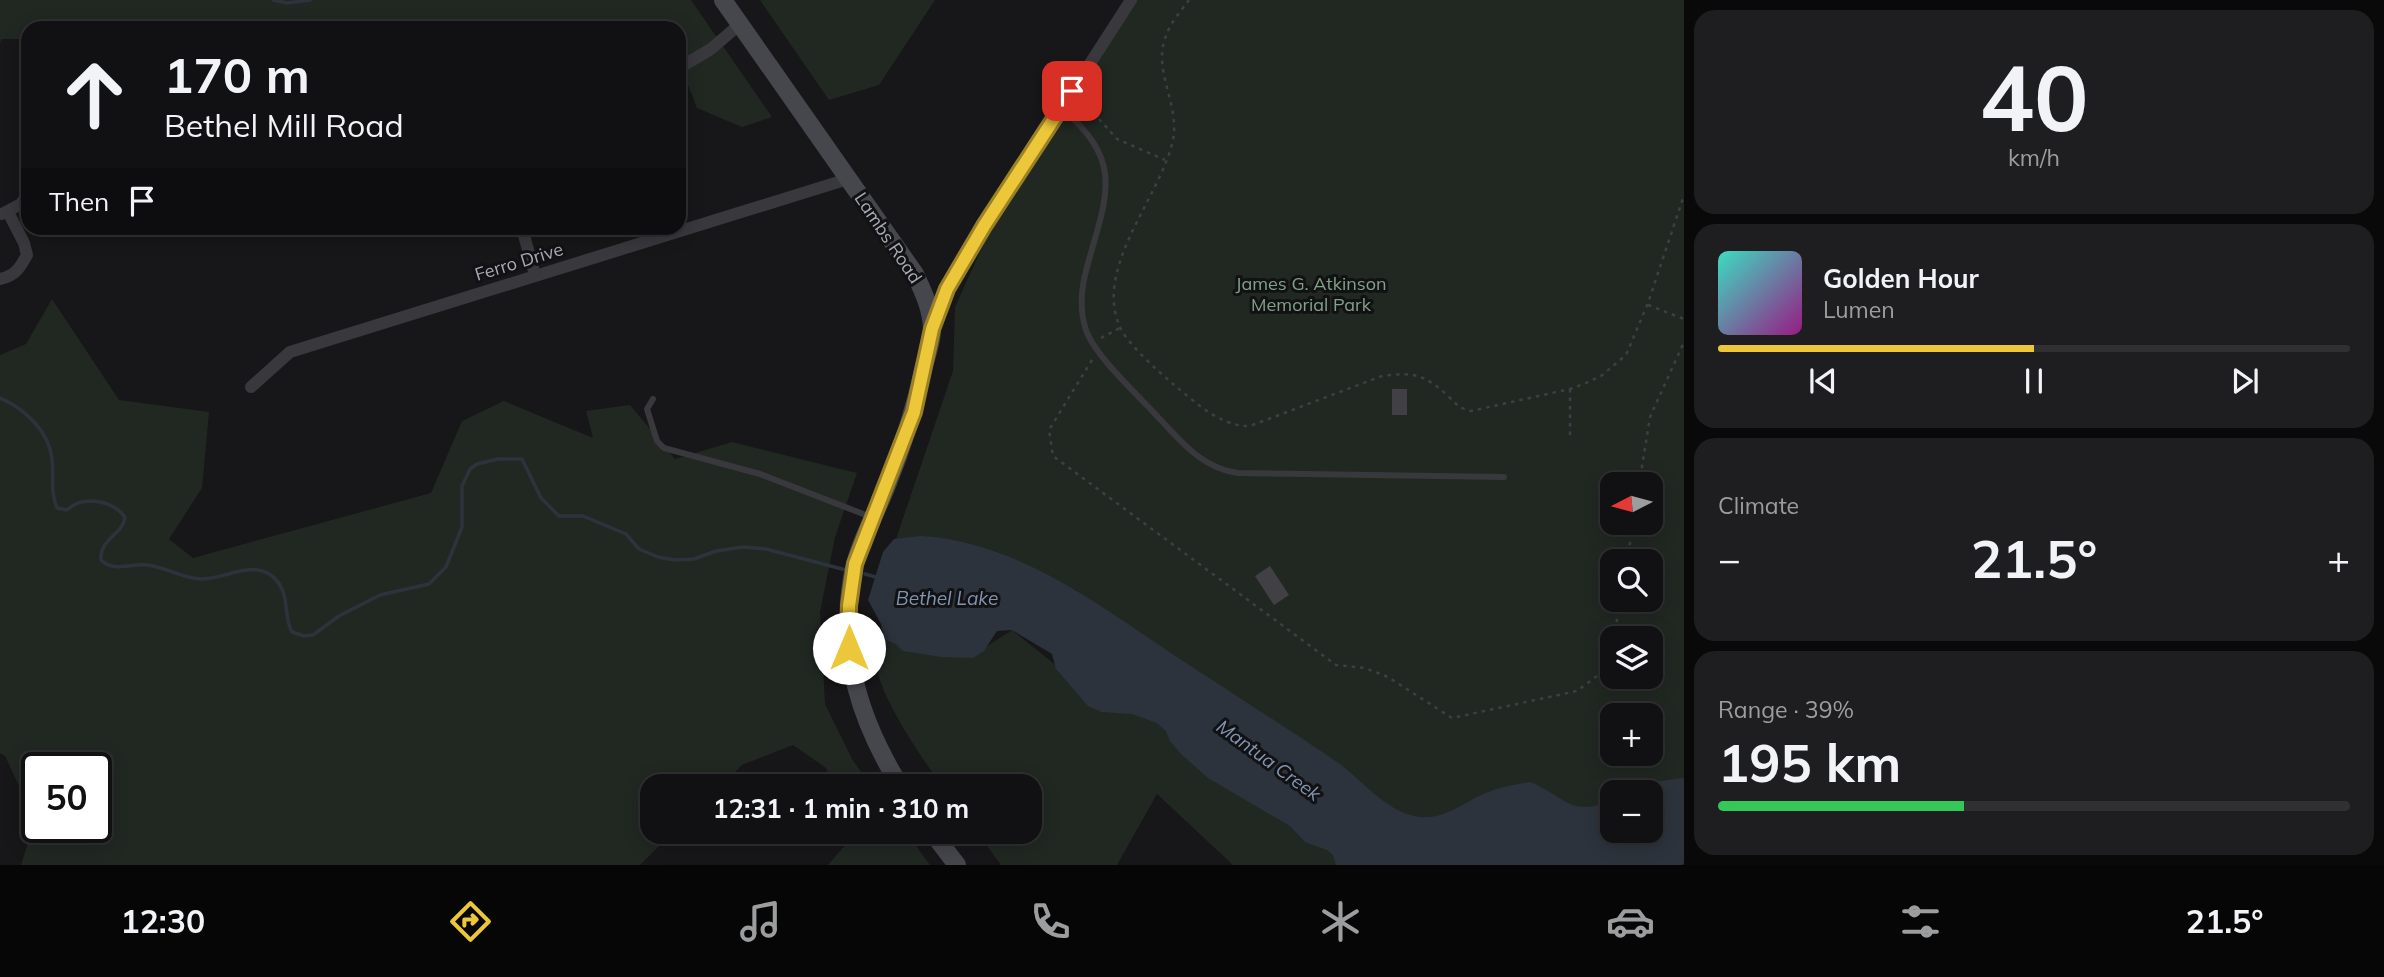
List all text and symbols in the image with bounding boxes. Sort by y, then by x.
text: 40 [1979,40,2089,154]
text: 170 m [164,44,310,105]
icon: ahead [49,49,140,140]
pin [1042,61,1102,121]
icon: arrive [1053,72,1091,110]
text: Bethel Mill Road [164,105,404,145]
text: km/h [2008,143,2060,172]
icon: arrive [123,182,161,220]
text: Then [49,185,109,218]
street label: Lambs Road [850,188,927,288]
street label: Ferro Drive [472,237,566,286]
text: Golden Hour [1823,262,1979,295]
park label: James G. Atkinson Memorial Park [1235,272,1387,316]
text: Lumen [1823,295,1895,324]
icon: previous [1804,362,1842,400]
icon: pause [2015,362,2053,400]
icon: next [2226,362,2264,400]
north arrow [1600,472,1662,536]
map controls [1600,472,1663,843]
text: Climate [1718,491,1799,520]
text: 21.5° [1971,526,2097,591]
text: − [1718,535,1741,583]
text: + [2327,535,2350,583]
button: search [1600,549,1663,612]
water label: Bethel Lake [896,586,998,610]
position arrow [812,611,886,685]
button: layers [1600,626,1663,689]
text: Range · 39% [1718,695,1854,724]
button: + [1600,703,1663,766]
water label: Mantua Creek [1212,714,1327,807]
text: 195 km [1718,730,1901,795]
speed limit sign: 50 [21,752,112,843]
button: − [1600,780,1663,843]
text: 12:31 · 1 min · 310 m [713,792,969,825]
icon: directions [446,897,495,946]
icon: music [736,897,785,946]
icon: phone [1026,897,1075,946]
icon: climate [1316,897,1365,946]
icon: car [1606,897,1655,946]
icon: filters [1896,897,1945,946]
text: 12:30 [120,901,205,941]
text: 21.5° [2186,901,2263,941]

